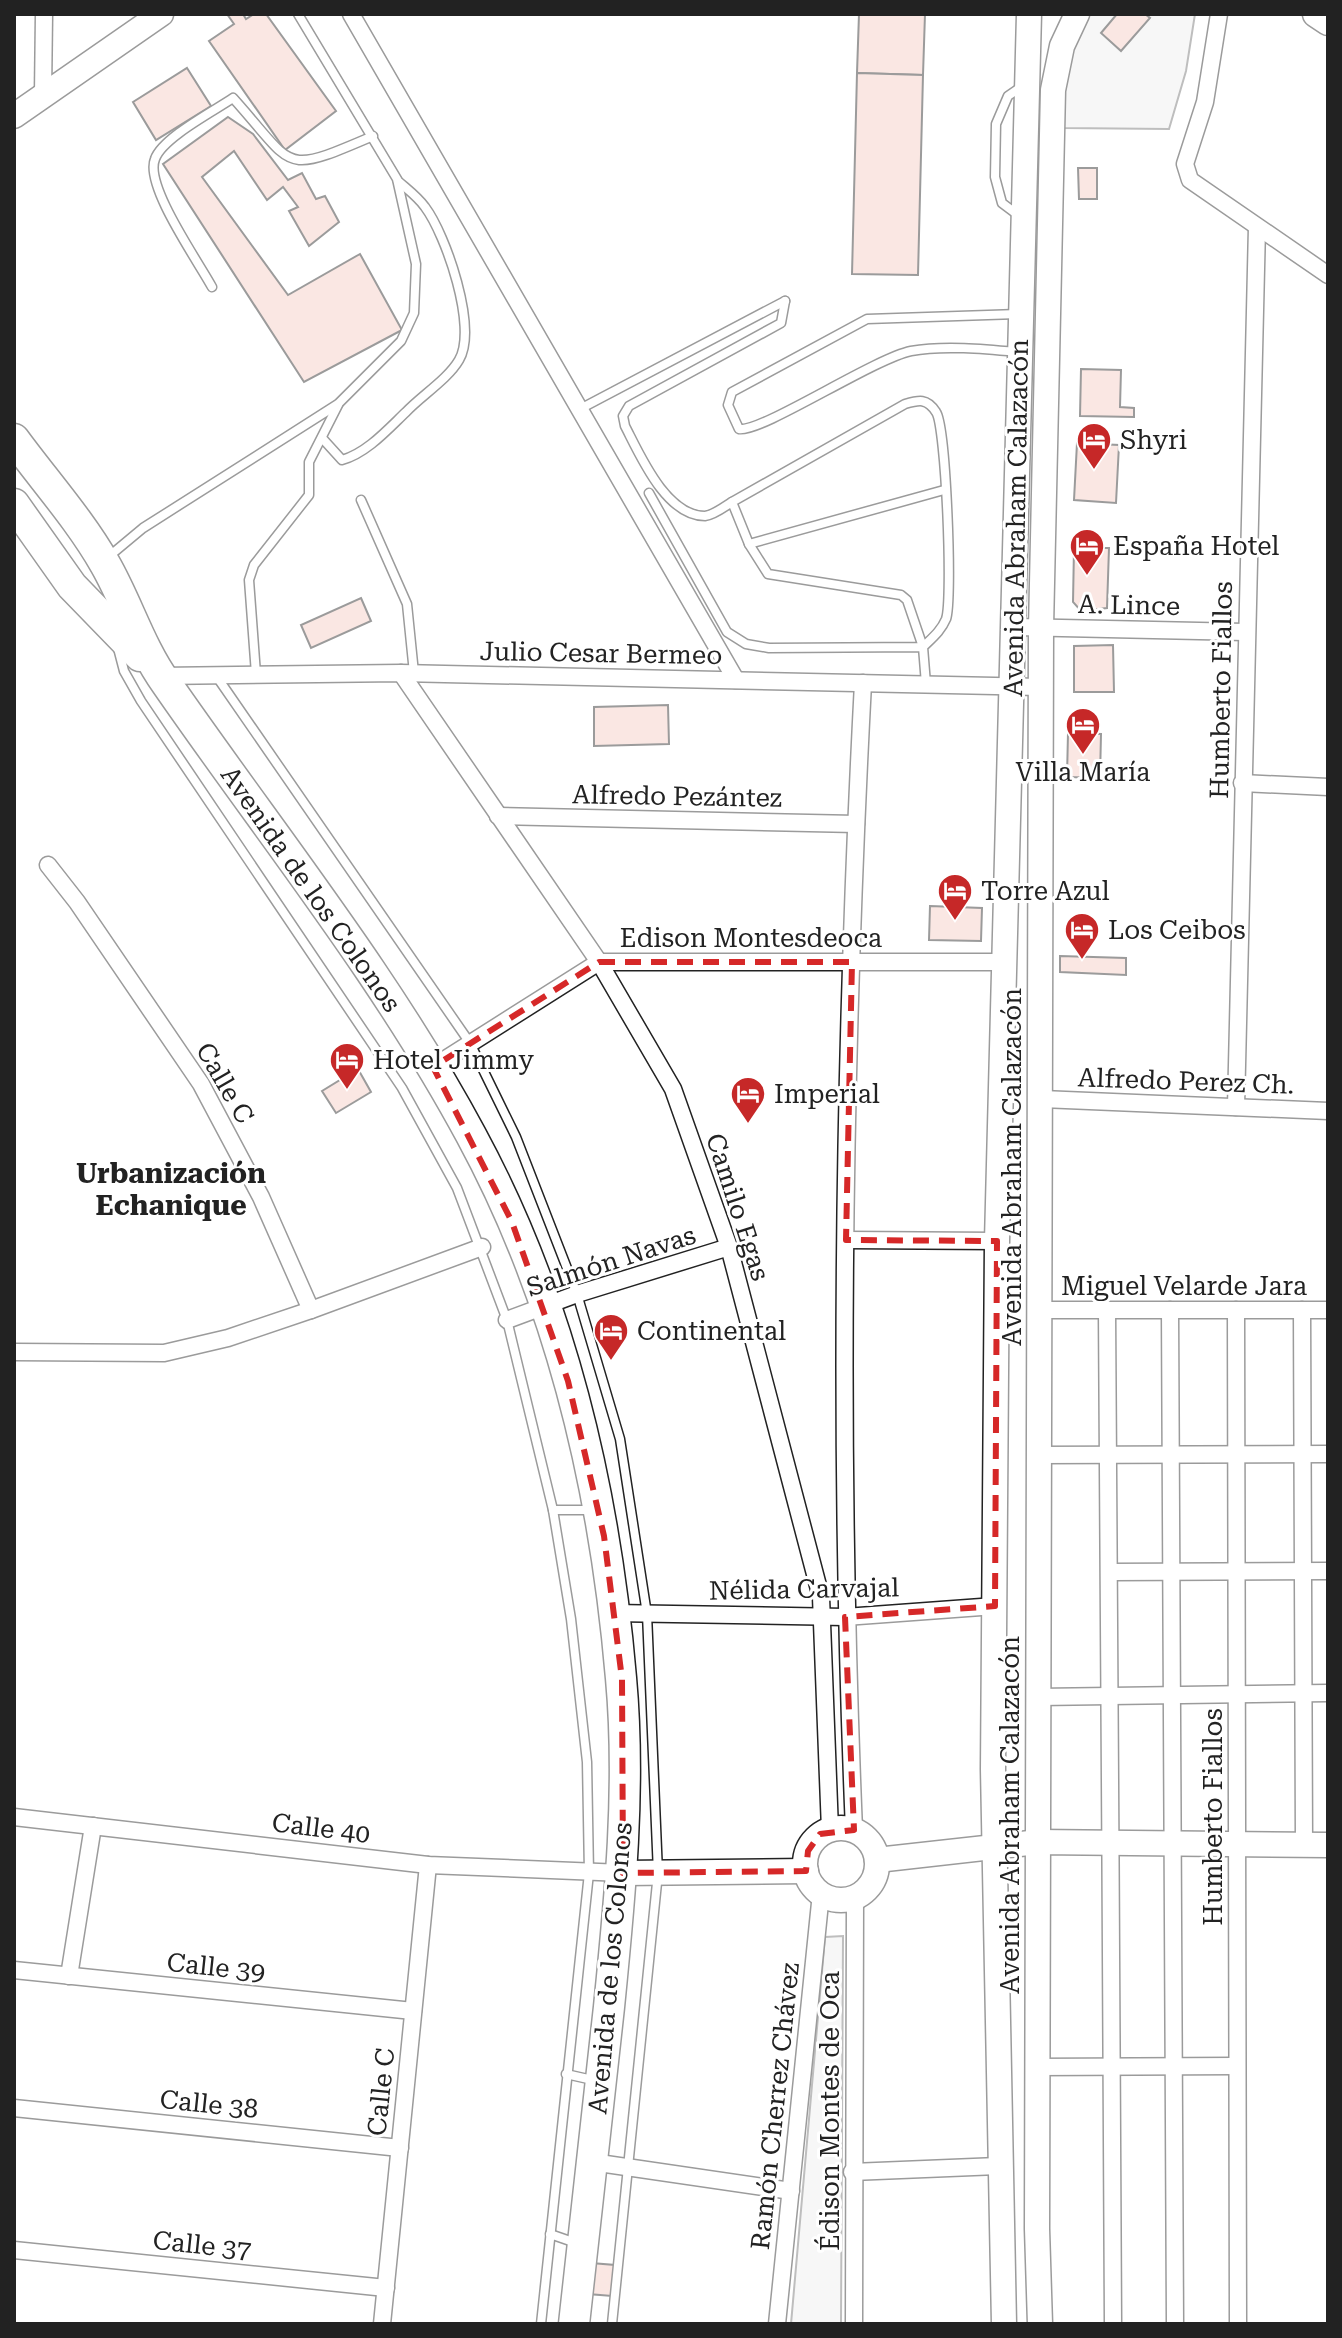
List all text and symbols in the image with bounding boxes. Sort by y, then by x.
street label: Avenida Abraham Calazacón [998,339,1034,697]
hotel icon: Shyri [1075,421,1113,471]
place label: Shyri [1120,425,1187,455]
hotel icon: España Hotel [1068,527,1106,577]
place label: España Hotel [1113,531,1279,561]
street label: Humberto Fiallos [1204,581,1238,799]
street label: A. Lince [1078,589,1180,621]
street label: Julio Cesar Bermeo [479,636,723,670]
hotel icon: Villa María [1064,706,1102,756]
place label: Villa María [1016,757,1150,787]
street label: Avenida de los Colonos [215,760,407,1018]
street label: Alfredo Pezántez [572,779,782,813]
hotel icon: Torre Azul [936,872,974,922]
place label: Torre Azul [981,876,1110,906]
hotel icon: Los Ceibos [1063,911,1101,961]
place label: Los Ceibos [1108,915,1246,945]
street label: Edison Montesdeoca [620,923,882,953]
street label: Avenida Abraham Calazacón [997,988,1027,1346]
street label: Calle C [190,1037,260,1129]
hotel icon: Hotel Jimmy [328,1041,366,1091]
place label: Hotel Jimmy [373,1045,535,1075]
street label: Alfredo Perez Ch. [1077,1062,1295,1100]
hotel icon: Imperial [729,1075,767,1125]
place label: Imperial [774,1079,880,1109]
street label: Camilo Egas [700,1130,776,1284]
district label: Urbanización Echanique [76,1157,266,1222]
street label: Salmón Navas [523,1219,699,1303]
street label: Miguel Velarde Jara [1061,1271,1307,1301]
hotel icon: Continental [592,1312,630,1362]
place label: Continental [637,1316,786,1346]
street label: Nélida Carvajal [708,1572,900,1606]
street label: Avenida Abraham Calazacón [995,1636,1025,1994]
street label: Humberto Fiallos [1198,1708,1228,1926]
street label: Calle 40 [270,1807,372,1849]
street label: Avenida de los Colonos [582,1821,638,2115]
street label: Calle 39 [165,1947,267,1987]
street label: Ramón Cherrez Chávez [745,1961,805,2251]
street label: Édison Montes de Oca [814,1971,845,2251]
street label: Calle C [361,2047,401,2137]
street label: Calle 38 [158,2084,260,2124]
street label: Calle 37 [151,2225,253,2265]

